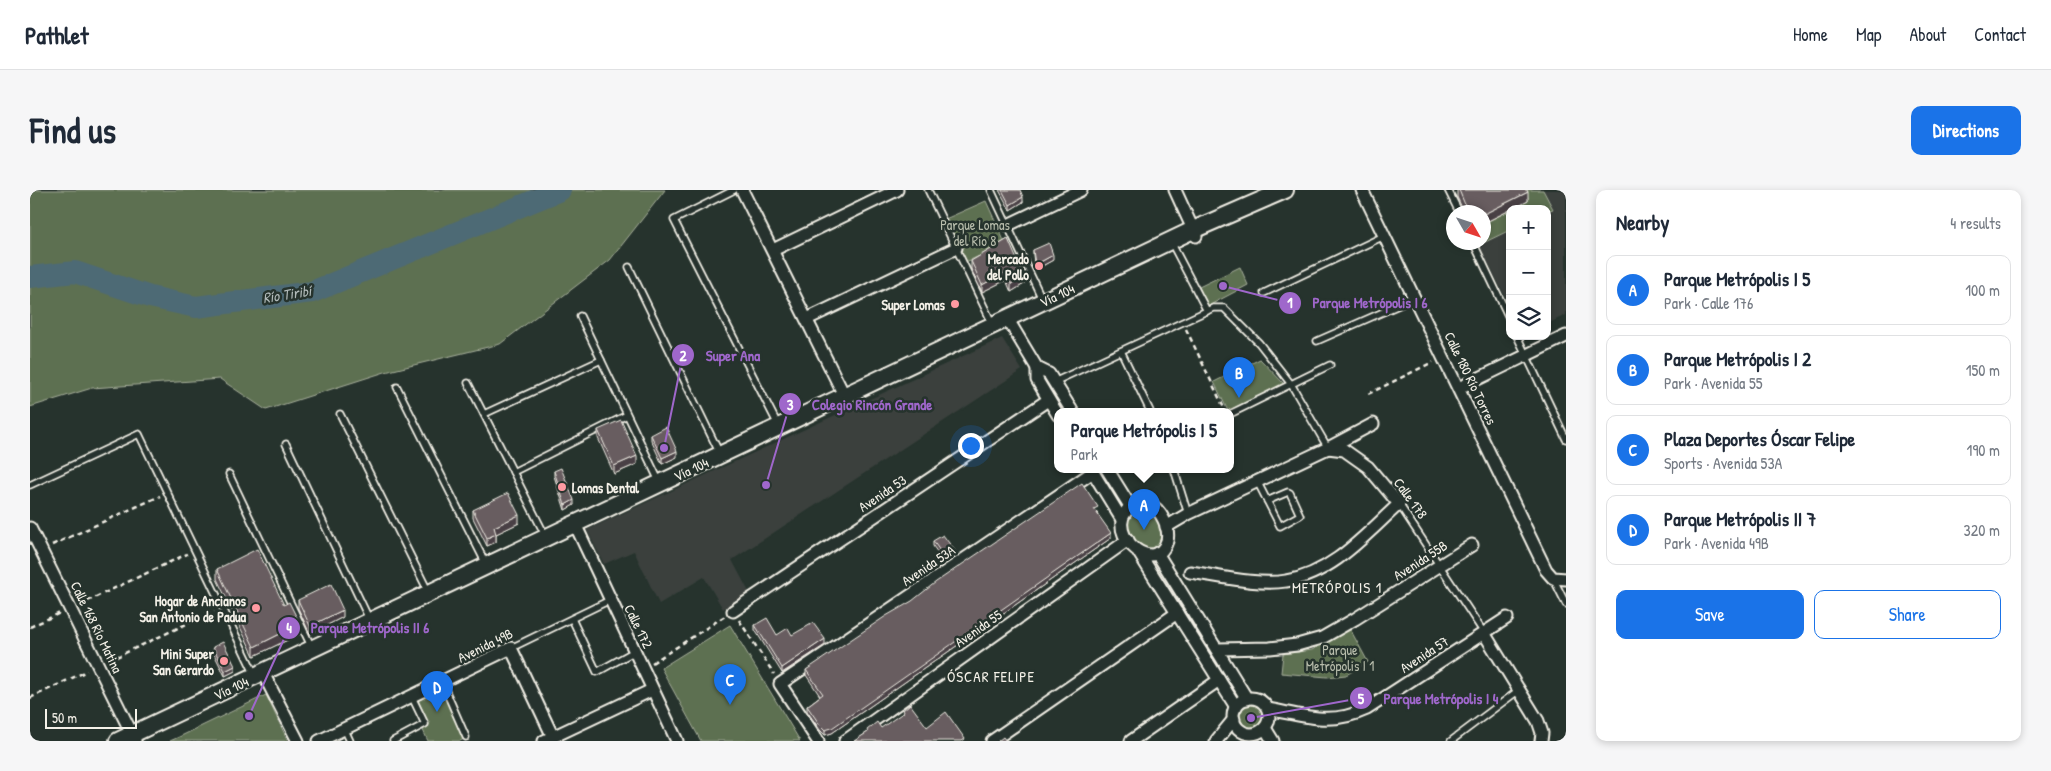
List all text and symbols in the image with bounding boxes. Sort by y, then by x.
text: Pathlet [25,19,88,51]
text: Home [1793,22,1828,47]
text: Map [1856,22,1881,47]
text: About [1909,22,1946,47]
text: Contact [1974,22,2026,47]
button: Directions [1911,106,2021,155]
text: Find us [30,107,116,154]
north arrow [1446,205,1491,250]
map controls [1506,205,1551,340]
button: + [1506,205,1551,250]
text: Nearby [1616,208,1669,237]
text: 4 results [1950,212,2001,234]
park label: Parque Lomas del Río 8 [940,215,1010,250]
place label: Mercado del Pollo [987,249,1029,284]
button: − [1506,250,1551,295]
marker: Mercado del Pollo [1033,260,1045,272]
text: Parque Metrópolis I 5 [1664,266,1810,292]
water label: Río Tiribí [261,279,315,308]
street label: Vía 104 [1037,279,1077,311]
text: A [1629,279,1637,301]
text: 100 m [1965,279,2000,301]
callout: Parque Metrópolis I 6 [1277,288,1437,318]
text: 1 [1287,292,1293,313]
text: Parque Metrópolis I 6 [1312,292,1428,314]
text: Park · Calle 176 [1664,292,1753,314]
place label: Super Lomas [882,295,946,316]
button: layers [1506,295,1551,340]
marker: Super Lomas [949,298,961,310]
street label: Calle 180 Río Torres [1440,328,1502,428]
callout: Super Ana [671,340,770,370]
text: 2 [679,345,687,366]
text: Super Ana [706,345,760,367]
text: Parque Metrópolis I 2 [1664,346,1811,372]
pin: B [1223,357,1255,398]
text: B [1629,359,1637,381]
text: 150 m [1966,359,2000,381]
text: Park · Avenida 55 [1664,372,1762,394]
callout: Colegio Rincón Grande [777,389,943,419]
text: 3 [787,394,794,415]
text: Colegio Rincón Grande [812,394,932,416]
popup [1054,408,1234,473]
text: Parque Metrópolis I 5 [1071,417,1217,443]
text: Plaza Deportes Óscar Felipe [1664,426,1855,452]
your location [958,433,984,459]
text: C [1629,439,1637,461]
text: 190 m [1967,439,2000,461]
text: Park [1071,443,1098,465]
text: Sports · Avenida 53A [1664,452,1782,474]
street label: Vía 104 [671,453,711,485]
street label: Avenida 53 [854,470,910,516]
street label: Calle 178 [1390,474,1432,522]
place label: Lomas Dental [572,478,639,497]
marker: Lomas Dental [556,481,568,493]
pin: A [1128,489,1160,530]
text: Parque Metrópolis II 7 [1664,506,1816,532]
text: D [1629,519,1637,541]
text: 320 m [1964,519,2000,541]
text: Park · Avenida 49B [1664,532,1769,554]
street label: Avenida 55B [1389,536,1451,584]
street label: Avenida 53A [898,540,959,590]
district label: METRÓPOLIS 1 [1292,577,1382,598]
street label: Calle 168 Río Matina [67,578,128,677]
button: Save [1616,590,1804,639]
button: Share [1814,590,2001,639]
place label: Hogar de Ancianos San Antonio de Padua [140,591,247,626]
street label: Calle 172 [620,601,658,651]
marker: Hogar de Ancianos San Antonio de Padua [250,602,262,614]
street label: Avenida 55 [951,605,1005,651]
callout: Parque Metrópolis II 6 [276,613,440,643]
text: 4 [286,617,292,638]
text: Parque Metrópolis II 6 [311,617,429,639]
street label: Avenida 49B [454,624,516,666]
street label: Avenida 57 [1396,631,1452,677]
park label: Parque Metrópolis I 1 [1306,640,1374,676]
place label: Mini Super San Gerardo [153,644,215,679]
marker: Mini Super San Gerardo [218,655,230,667]
pin: C [714,664,746,705]
district label: ÓSCAR FELIPE [947,666,1035,687]
pin: D [421,671,453,712]
street label: Vía 104 [211,672,251,704]
callout: Parque Metrópolis I 4 [1348,683,1508,713]
text: 5 [1358,688,1365,709]
text: Parque Metrópolis I 4 [1384,688,1499,710]
scale bar [45,706,138,729]
text: 50 m [52,708,77,727]

